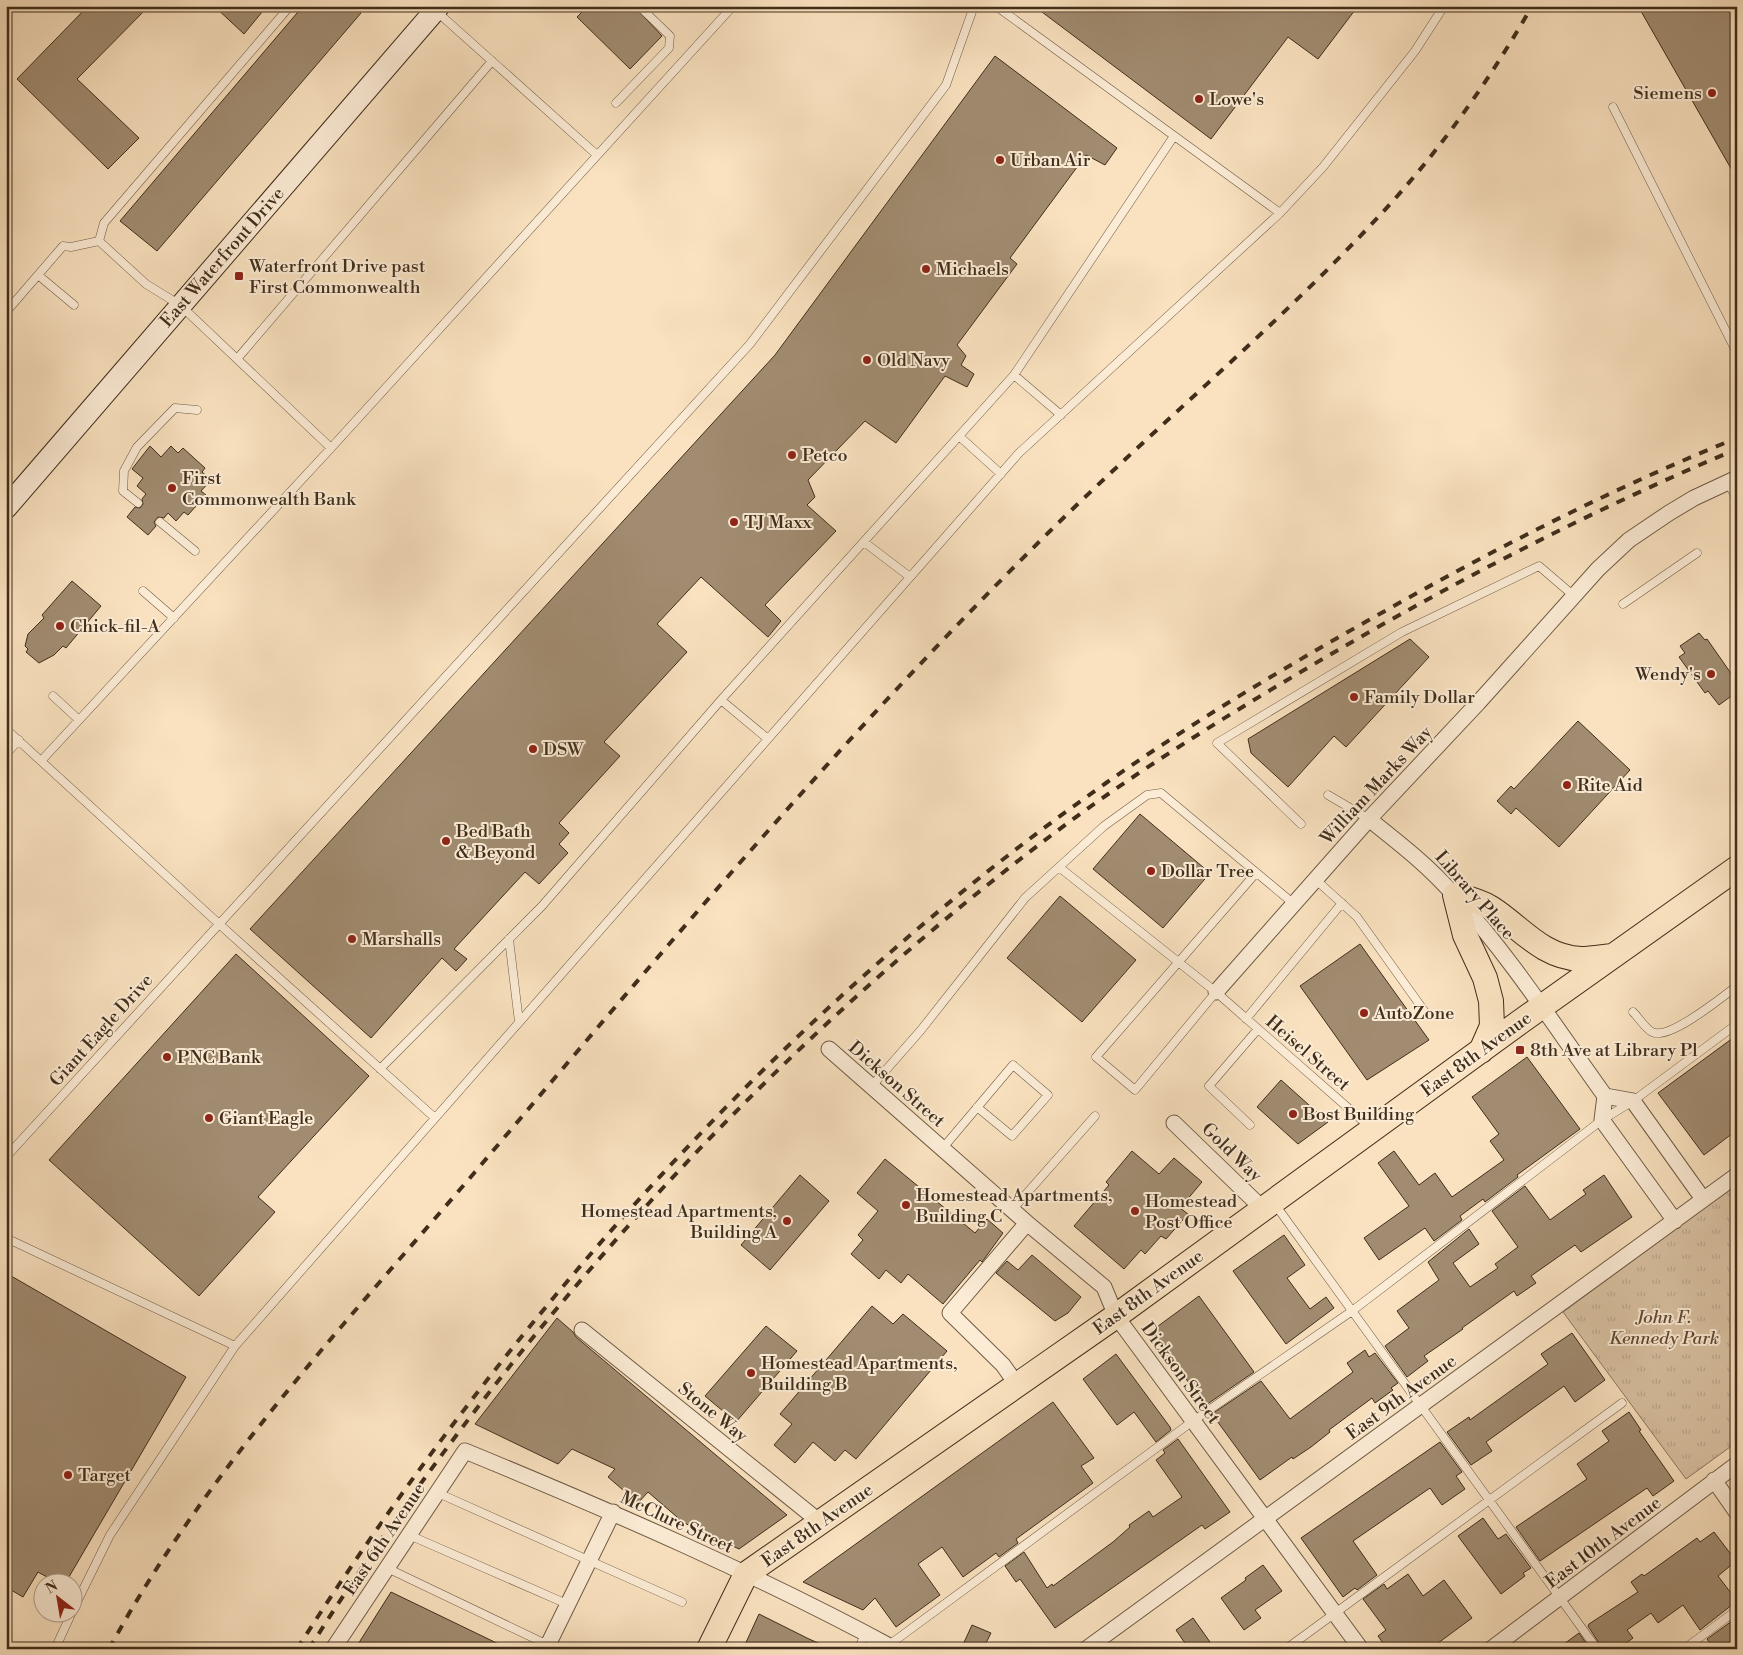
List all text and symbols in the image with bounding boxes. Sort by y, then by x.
place label: Siemens [1633,82,1702,105]
marker: Siemens [1706,87,1718,99]
place label: Lowe's [1209,88,1264,111]
marker: Lowe's [1193,93,1205,105]
place label: Urban Air [1010,149,1091,172]
marker: Urban Air [994,154,1006,166]
street label: East Waterfront Drive [155,183,290,332]
place label: Waterfront Drive past First Commonwealth [248,255,426,299]
place label: Michaels [936,258,1009,281]
marker: Michaels [920,263,932,275]
marker: Waterfront Drive past First Commonwealth [233,270,245,282]
place label: Old Navy [877,349,950,372]
marker: Old Navy [861,354,873,366]
place label: Petco [802,444,848,467]
marker: Petco [786,449,798,461]
place label: First Commonwealth Bank [182,467,357,511]
marker: First Commonwealth Bank [166,482,178,494]
place label: TJ Maxx [744,511,813,534]
marker: TJ Maxx [728,516,740,528]
place label: Chick-fil-A [70,615,161,638]
marker: Chick-fil-A [54,620,66,632]
place label: Wendy's [1634,663,1701,686]
marker: Wendy's [1705,668,1717,680]
place label: Family Dollar [1364,686,1475,709]
marker: Family Dollar [1348,691,1360,703]
street label: William Marks Way [1315,721,1437,850]
place label: DSW [543,738,584,761]
marker: DSW [527,743,539,755]
place label: Rite Aid [1577,774,1643,797]
marker: Rite Aid [1561,779,1573,791]
place label: Bed Bath & Beyond [455,820,536,864]
marker: Bed Bath & Beyond [440,835,452,847]
street label: Library Place [1430,846,1520,945]
place label: Dollar Tree [1161,860,1254,883]
marker: Dollar Tree [1145,865,1157,877]
place label: Marshalls [362,928,441,951]
marker: Marshalls [346,933,358,945]
street label: Giant Eagle Drive [45,969,158,1092]
place label: AutoZone [1373,1002,1454,1025]
marker: AutoZone [1358,1007,1370,1019]
street label: East 8th Avenue [1417,1007,1536,1102]
street label: Heisel Street [1261,1010,1355,1097]
street label: Dickson Street [844,1036,950,1133]
place label: 8th Ave at Library Pl [1530,1039,1698,1062]
marker: 8th Ave at Library Pl [1514,1044,1526,1056]
place label: PNC Bank [177,1046,262,1069]
marker: PNC Bank [161,1051,173,1063]
place label: Bost Building [1302,1103,1415,1126]
place label: Giant Eagle [219,1107,313,1130]
marker: Bost Building [1287,1108,1299,1120]
marker: Giant Eagle [203,1112,215,1124]
street label: Gold Way [1196,1118,1267,1187]
place label: Homestead Apartments, Building C [915,1184,1112,1228]
place label: Homestead Post Office [1145,1190,1238,1234]
marker: Homestead Apartments, Building C [900,1199,912,1211]
place label: Homestead Apartments, Building A [581,1200,778,1244]
marker: Homestead Post Office [1129,1205,1141,1217]
marker: Homestead Apartments, Building A [781,1215,793,1227]
street label: East 8th Avenue [1089,1245,1208,1340]
park label: John F. Kennedy Park [1609,1306,1719,1350]
street label: Dickson Street [1136,1318,1226,1429]
street label: East 9th Avenue [1342,1350,1461,1445]
place label: Homestead Apartments, Building B [760,1352,957,1396]
marker: Homestead Apartments, Building B [745,1367,757,1379]
street label: Stone Way [673,1377,752,1448]
place label: Target [78,1464,132,1487]
marker: Target [62,1469,74,1481]
street label: East 8th Avenue [757,1478,878,1572]
street label: East 6th Avenue [338,1479,431,1600]
street label: McClure Street [617,1486,738,1559]
street label: East 10th Avenue [1541,1491,1666,1593]
north arrow [32,1572,82,1622]
text: N [42,1577,61,1598]

